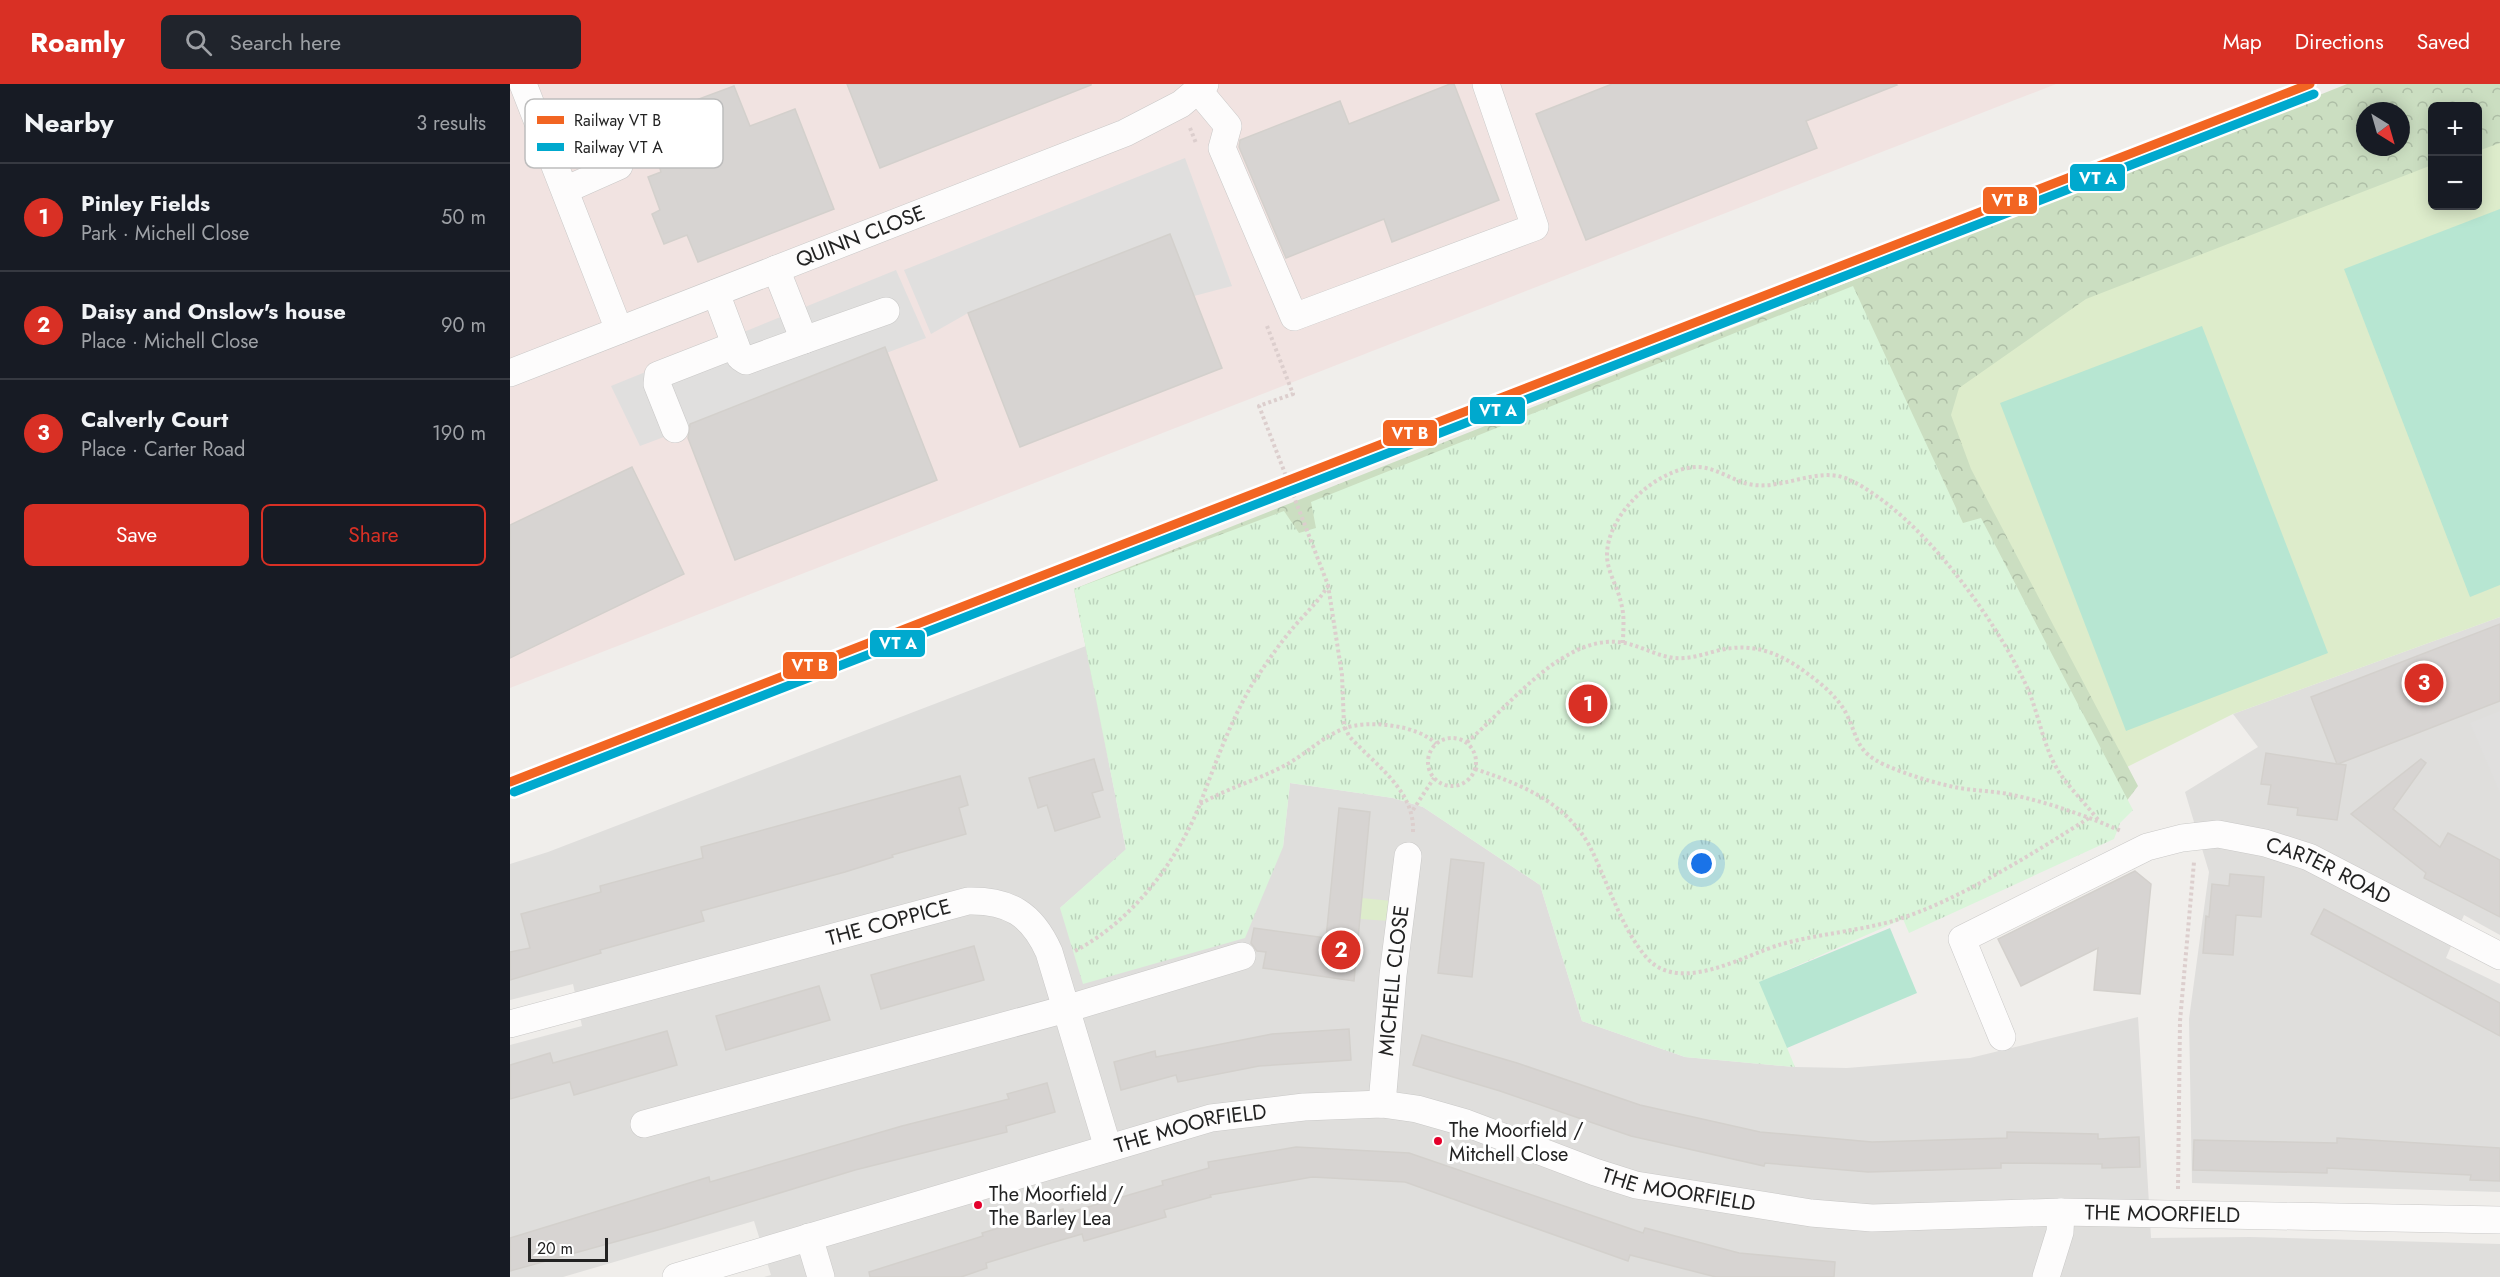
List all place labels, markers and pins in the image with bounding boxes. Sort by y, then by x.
pin: 3 [2404,660,2444,706]
pin: 1 [1568,682,1608,726]
pin: 2 [1322,928,1360,972]
place label: The Moorfield / Mitchell Close [1449,1116,1584,1169]
marker: The Moorfield / Mitchell Close [1432,1135,1444,1147]
place label: The Moorfield / The Barley Lea [989,1180,1124,1233]
marker: The Moorfield / The Barley Lea [972,1199,984,1211]

